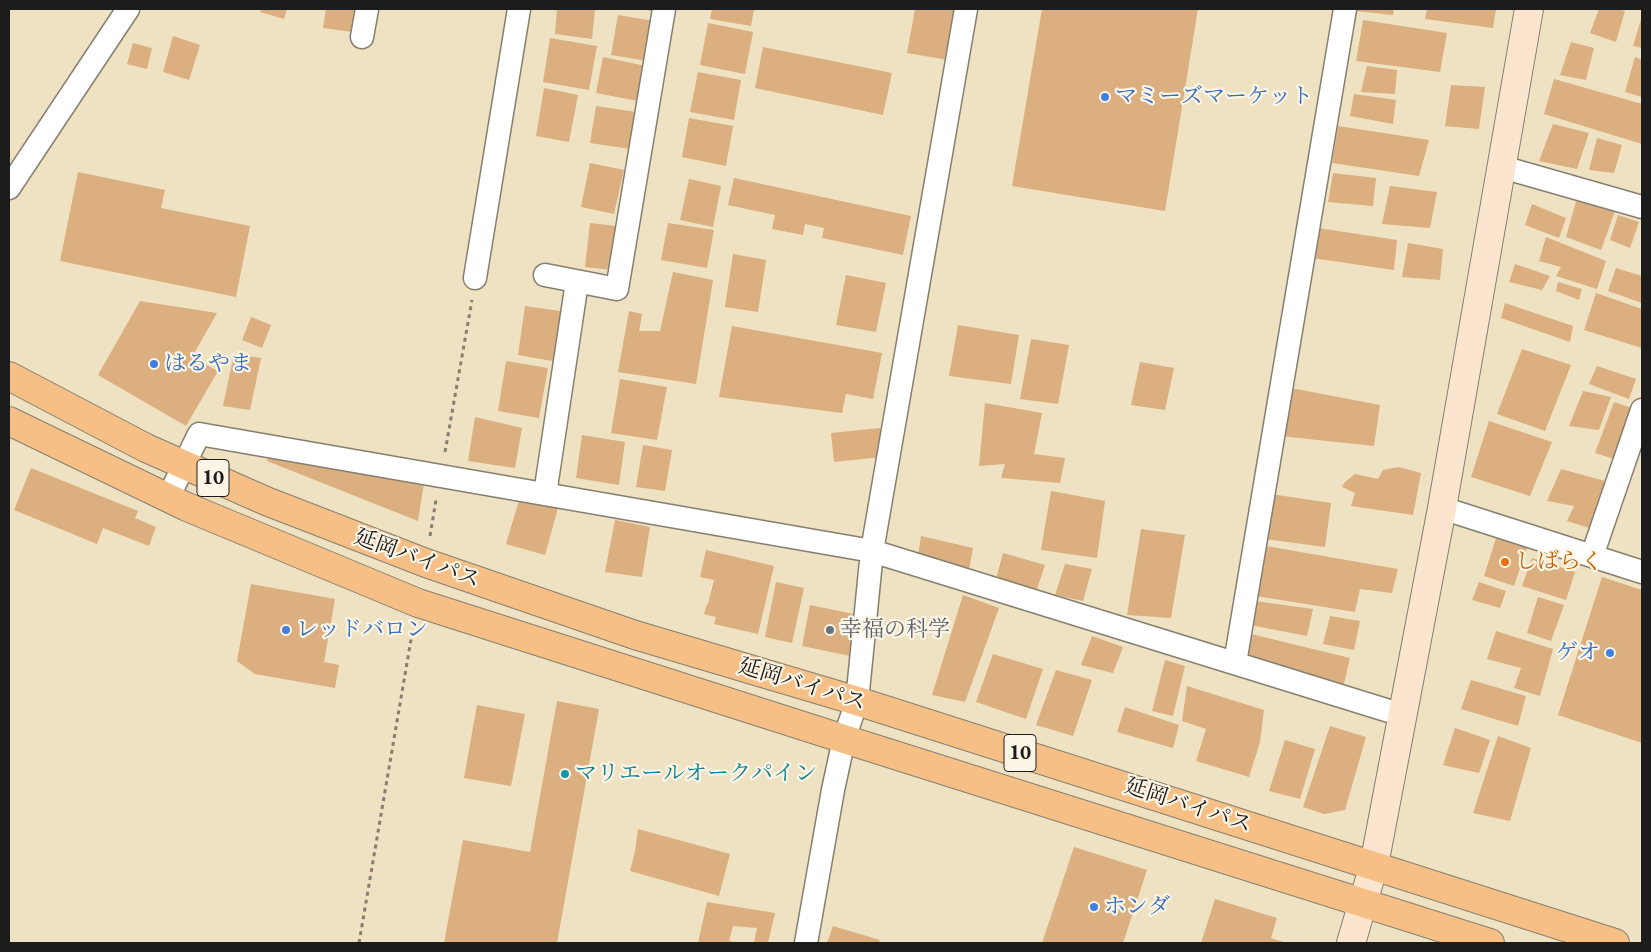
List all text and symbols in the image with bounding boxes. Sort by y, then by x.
place label: マミーズマーケット [1115,84,1313,110]
marker: マミーズマーケット [1099,91,1111,103]
place label: はるやま [164,351,252,377]
marker: はるやま [148,358,160,370]
road number: 10 [197,459,229,496]
street label: 延岡バイパス [350,524,484,594]
place label: しばらく [1515,549,1603,575]
marker: しばらく [1499,556,1511,568]
place label: レッドバロン [296,617,428,643]
place label: 幸福の科学 [840,617,950,643]
marker: レッドバロン [280,624,292,636]
marker: 幸福の科学 [824,624,836,636]
place label: ゲオ [1556,640,1600,666]
marker: ゲオ [1604,647,1616,659]
street label: 延岡バイパス [735,653,869,717]
road number: 10 [1004,734,1036,771]
place label: マリエールオークパイン [575,761,817,787]
marker: マリエールオークパイン [559,768,571,780]
street label: 延岡バイパス [1121,773,1255,839]
place label: ホンダ [1104,894,1170,920]
marker: ホンダ [1088,901,1100,913]

